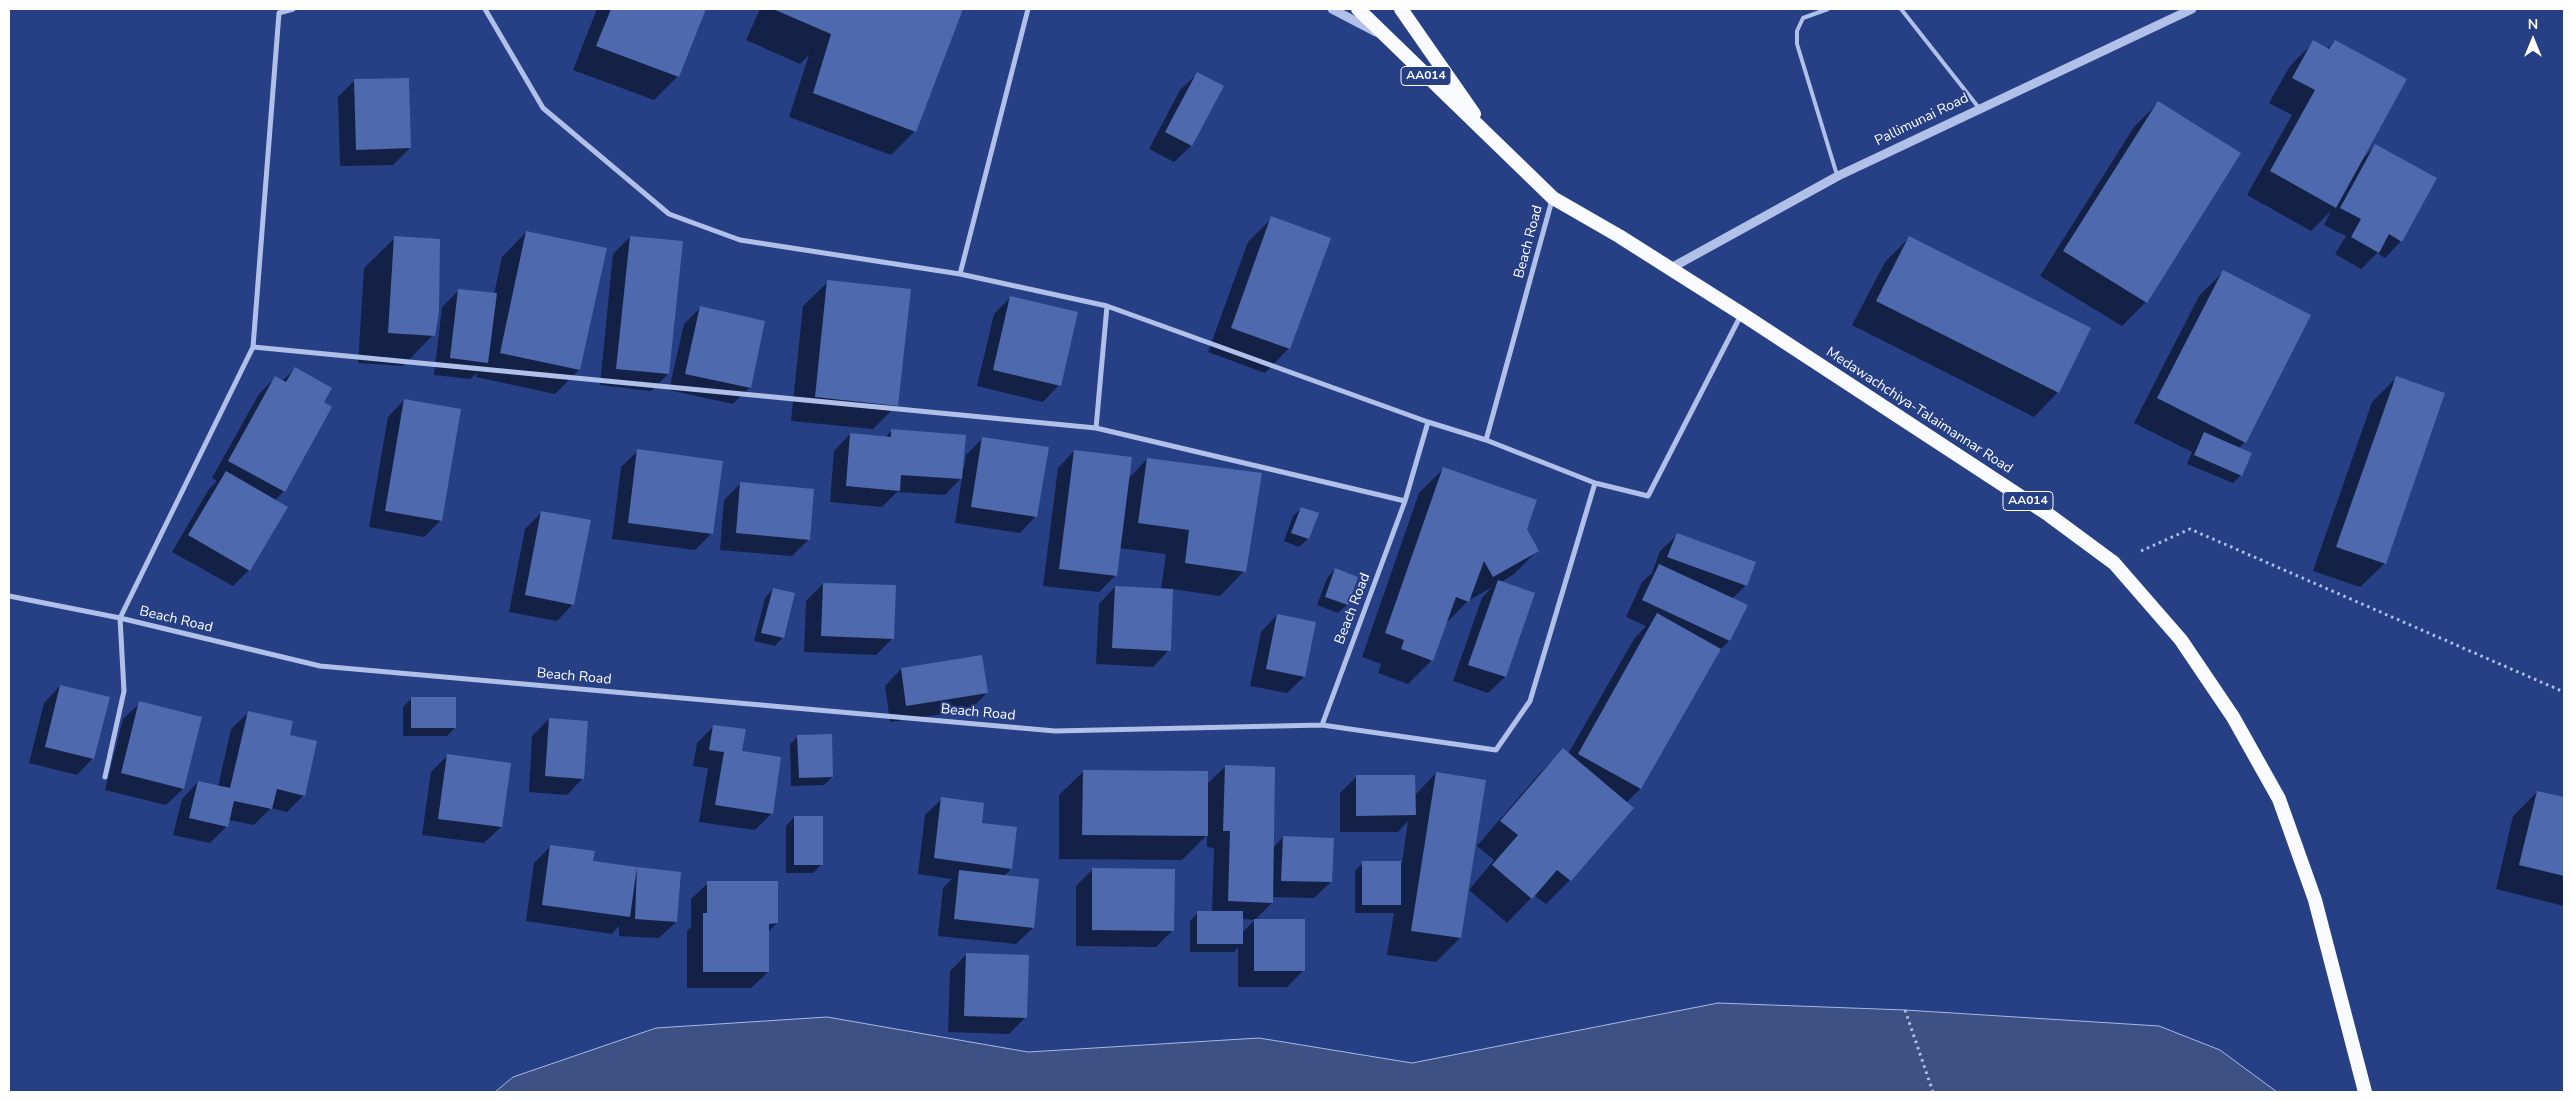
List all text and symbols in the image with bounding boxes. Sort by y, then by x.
north arrow [2508,15,2558,65]
text: N [2528,15,2538,34]
road number: AA014 [1401,66,1451,85]
street label: Pallimunai Road [1872,90,1972,150]
street label: Beach Road [1511,204,1547,280]
street label: Medawachchiya-Talaimannar Road [1822,344,2016,478]
road number: AA014 [2003,492,2053,511]
street label: Beach Road [1332,571,1374,647]
street label: Beach Road [138,603,214,637]
street label: Beach Road [536,665,612,689]
street label: Beach Road [940,701,1016,725]

